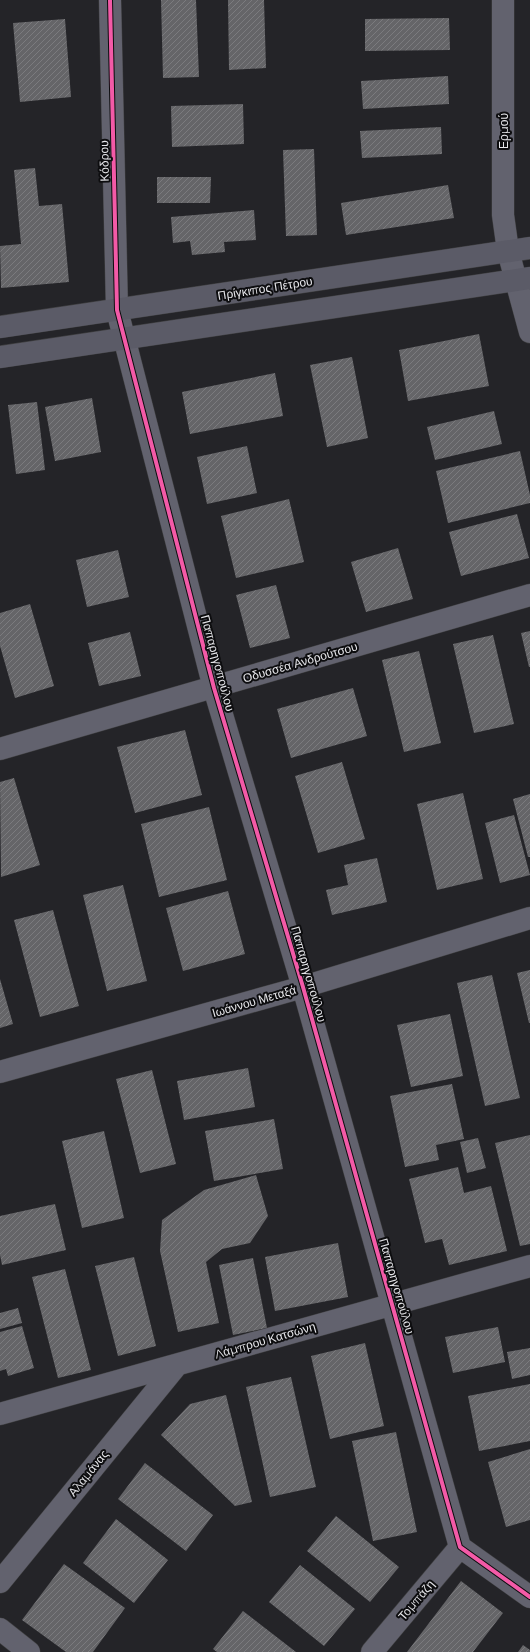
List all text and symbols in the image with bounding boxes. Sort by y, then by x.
street label: Ερμού [496,113,511,149]
street label: Κόδρου [96,140,112,182]
street label: Πρίγκιπος Πέτρου [216,273,314,303]
street label: Παπαρηγοπούλου [198,613,238,713]
street label: Οδυσσέα Ανδρούτσου [241,638,359,686]
street label: Παπαρηγοπούλου [288,924,330,1024]
street label: Ιωάννου Μεταξά [210,982,298,1020]
street label: Παπαρηγοπούλου [376,1236,418,1336]
street label: Λάμπρου Κατσώνη [213,1318,317,1362]
street label: Αλαμάνας [65,1447,111,1499]
street label: Τομπάζη [395,1577,437,1623]

